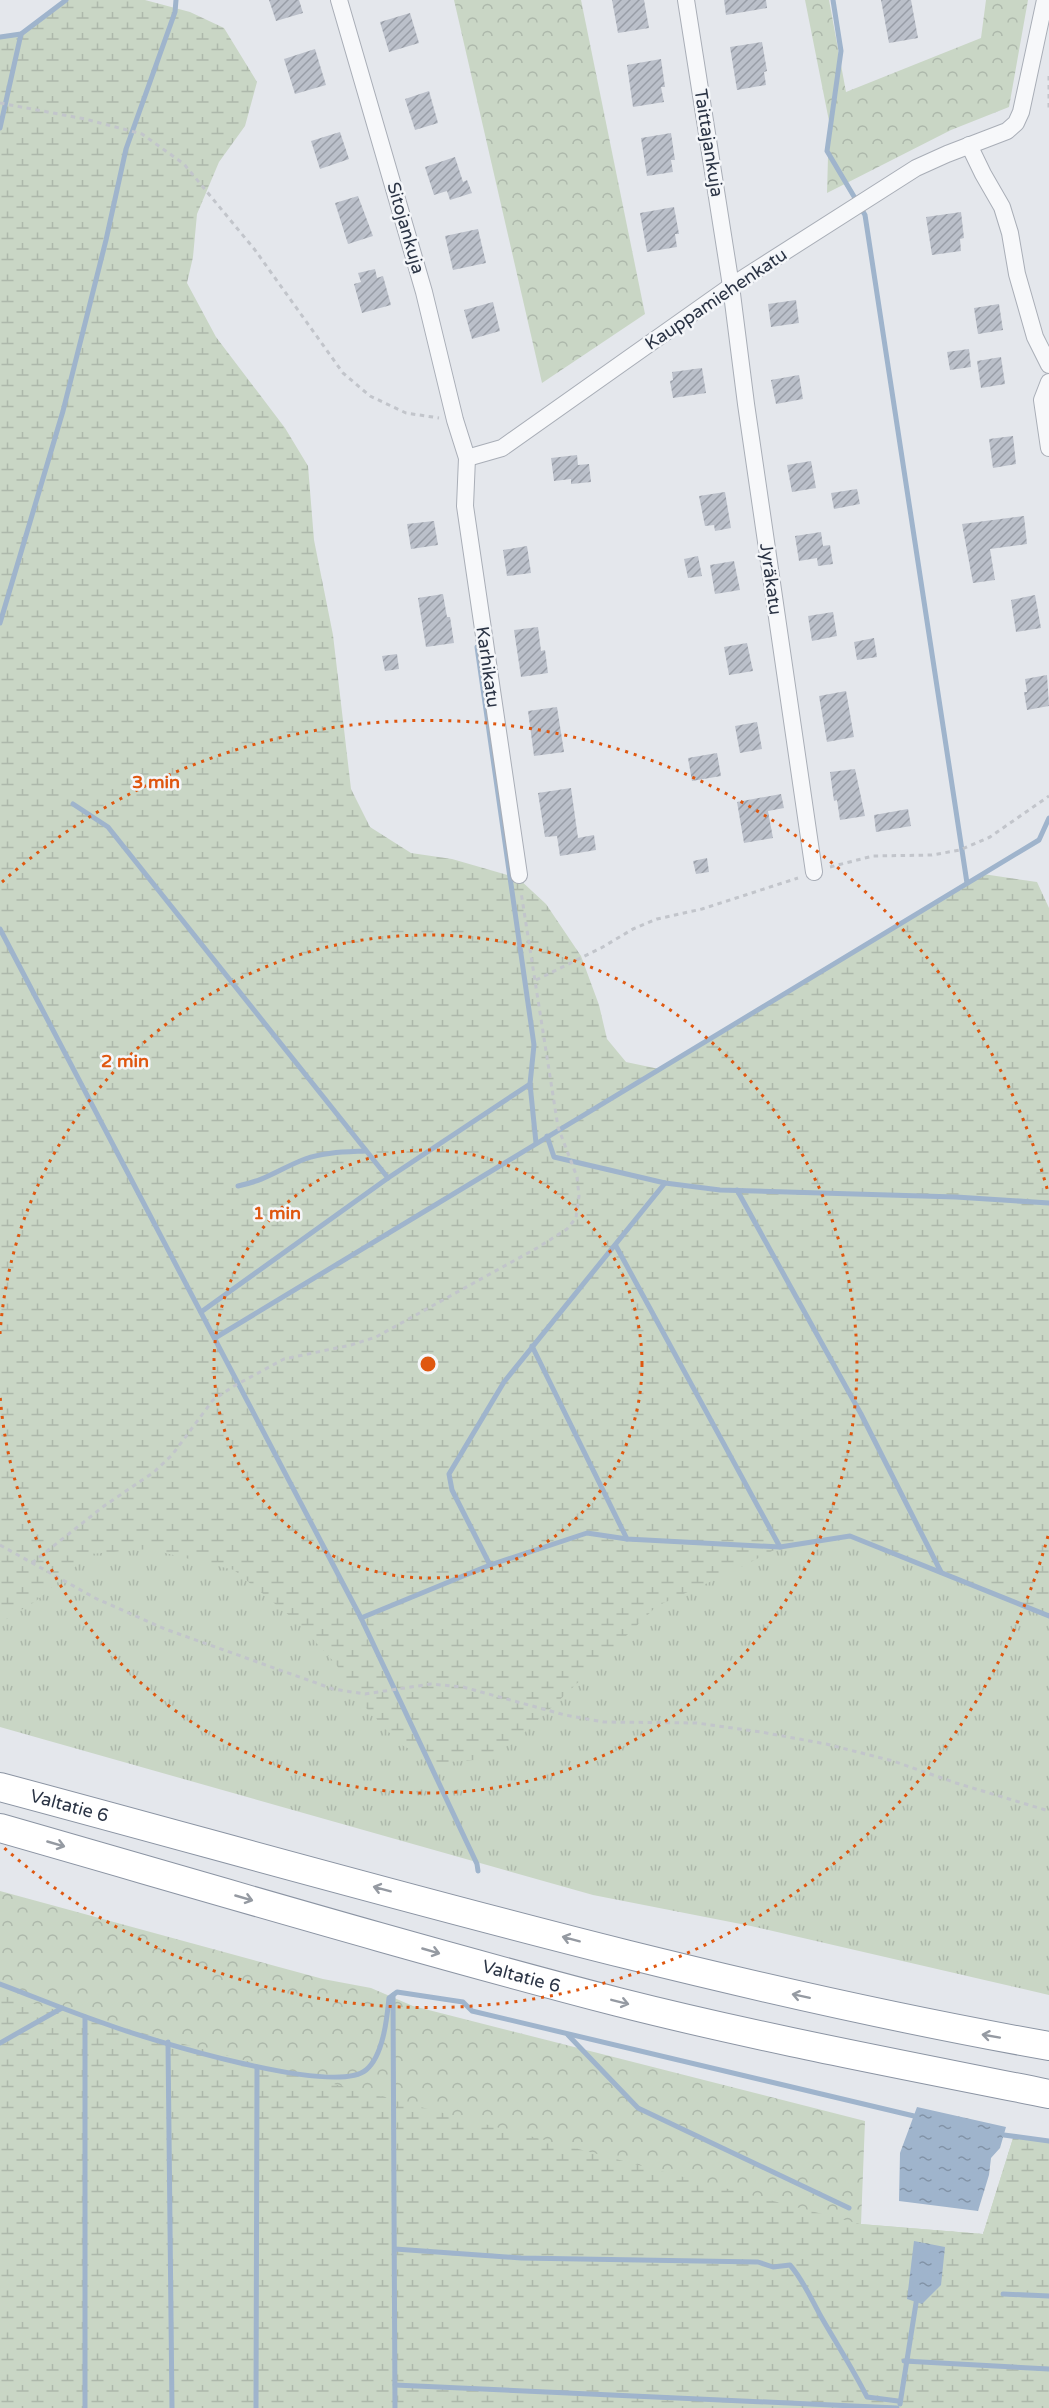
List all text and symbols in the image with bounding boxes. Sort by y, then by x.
street label: Taittajankuja [690,87,728,199]
street label: Sitojankuja [382,180,430,276]
street label: Kauppamiehenkatu [641,243,791,355]
street label: Jyräkatu [755,542,787,616]
street label: Karhikatu [471,625,505,709]
text: 3 min [132,771,180,793]
text: 2 min [101,1050,149,1072]
text: 1 min [253,1202,301,1224]
centre of rings [418,1354,438,1374]
street label: Valtatie 6 [28,1785,111,1827]
one-way arrow [46,1839,65,1850]
one-way arrow [373,1883,392,1895]
one-way arrow [234,1893,253,1904]
one-way arrow [561,1933,580,1945]
one-way arrow [421,1946,440,1958]
street label: Valtatie 6 [480,1955,563,1997]
one-way arrow [791,1990,811,2001]
one-way arrow [610,1996,629,2008]
one-way arrow [982,2030,1002,2041]

